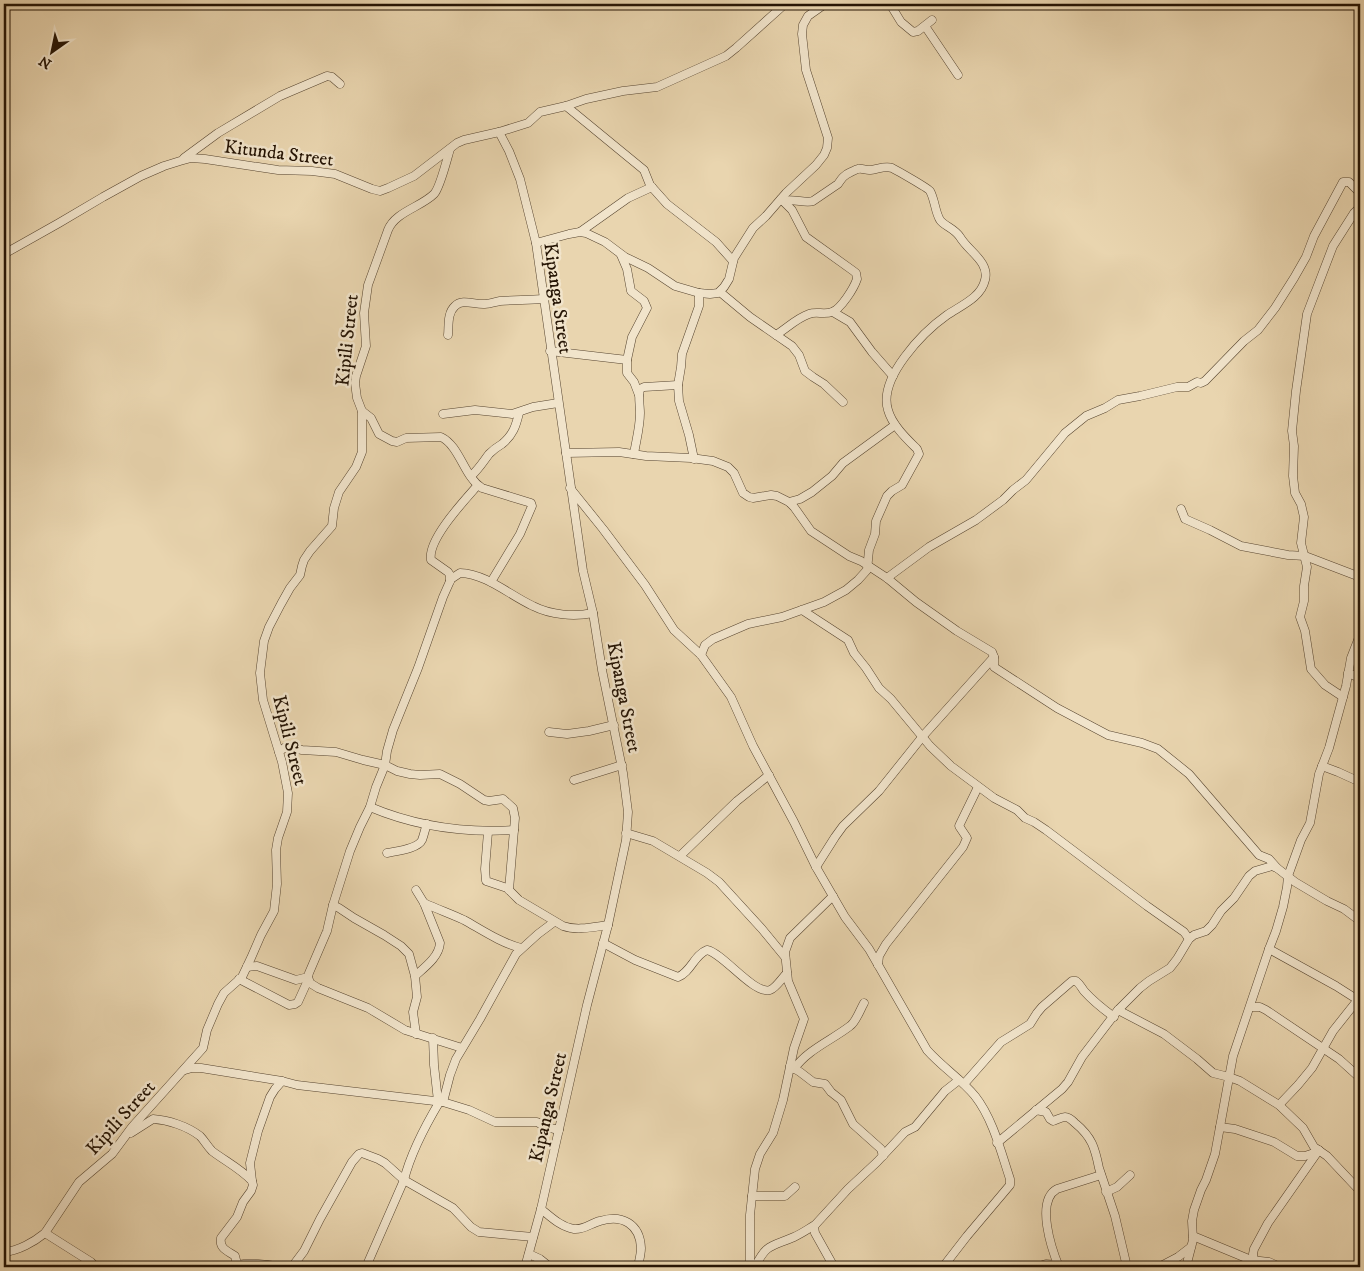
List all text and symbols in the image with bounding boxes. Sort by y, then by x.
north arrow [28,28,78,78]
text: N [35,51,55,73]
street label: Kitunda Street [223,135,335,172]
street label: Kipanga Street [538,241,577,355]
street label: Kipili Street [331,293,364,387]
street label: Kipanga Street [602,640,646,755]
street label: Kipili Street [267,693,312,788]
street label: Kipanga Street [525,1050,572,1165]
street label: Kipili Street [82,1076,161,1160]

